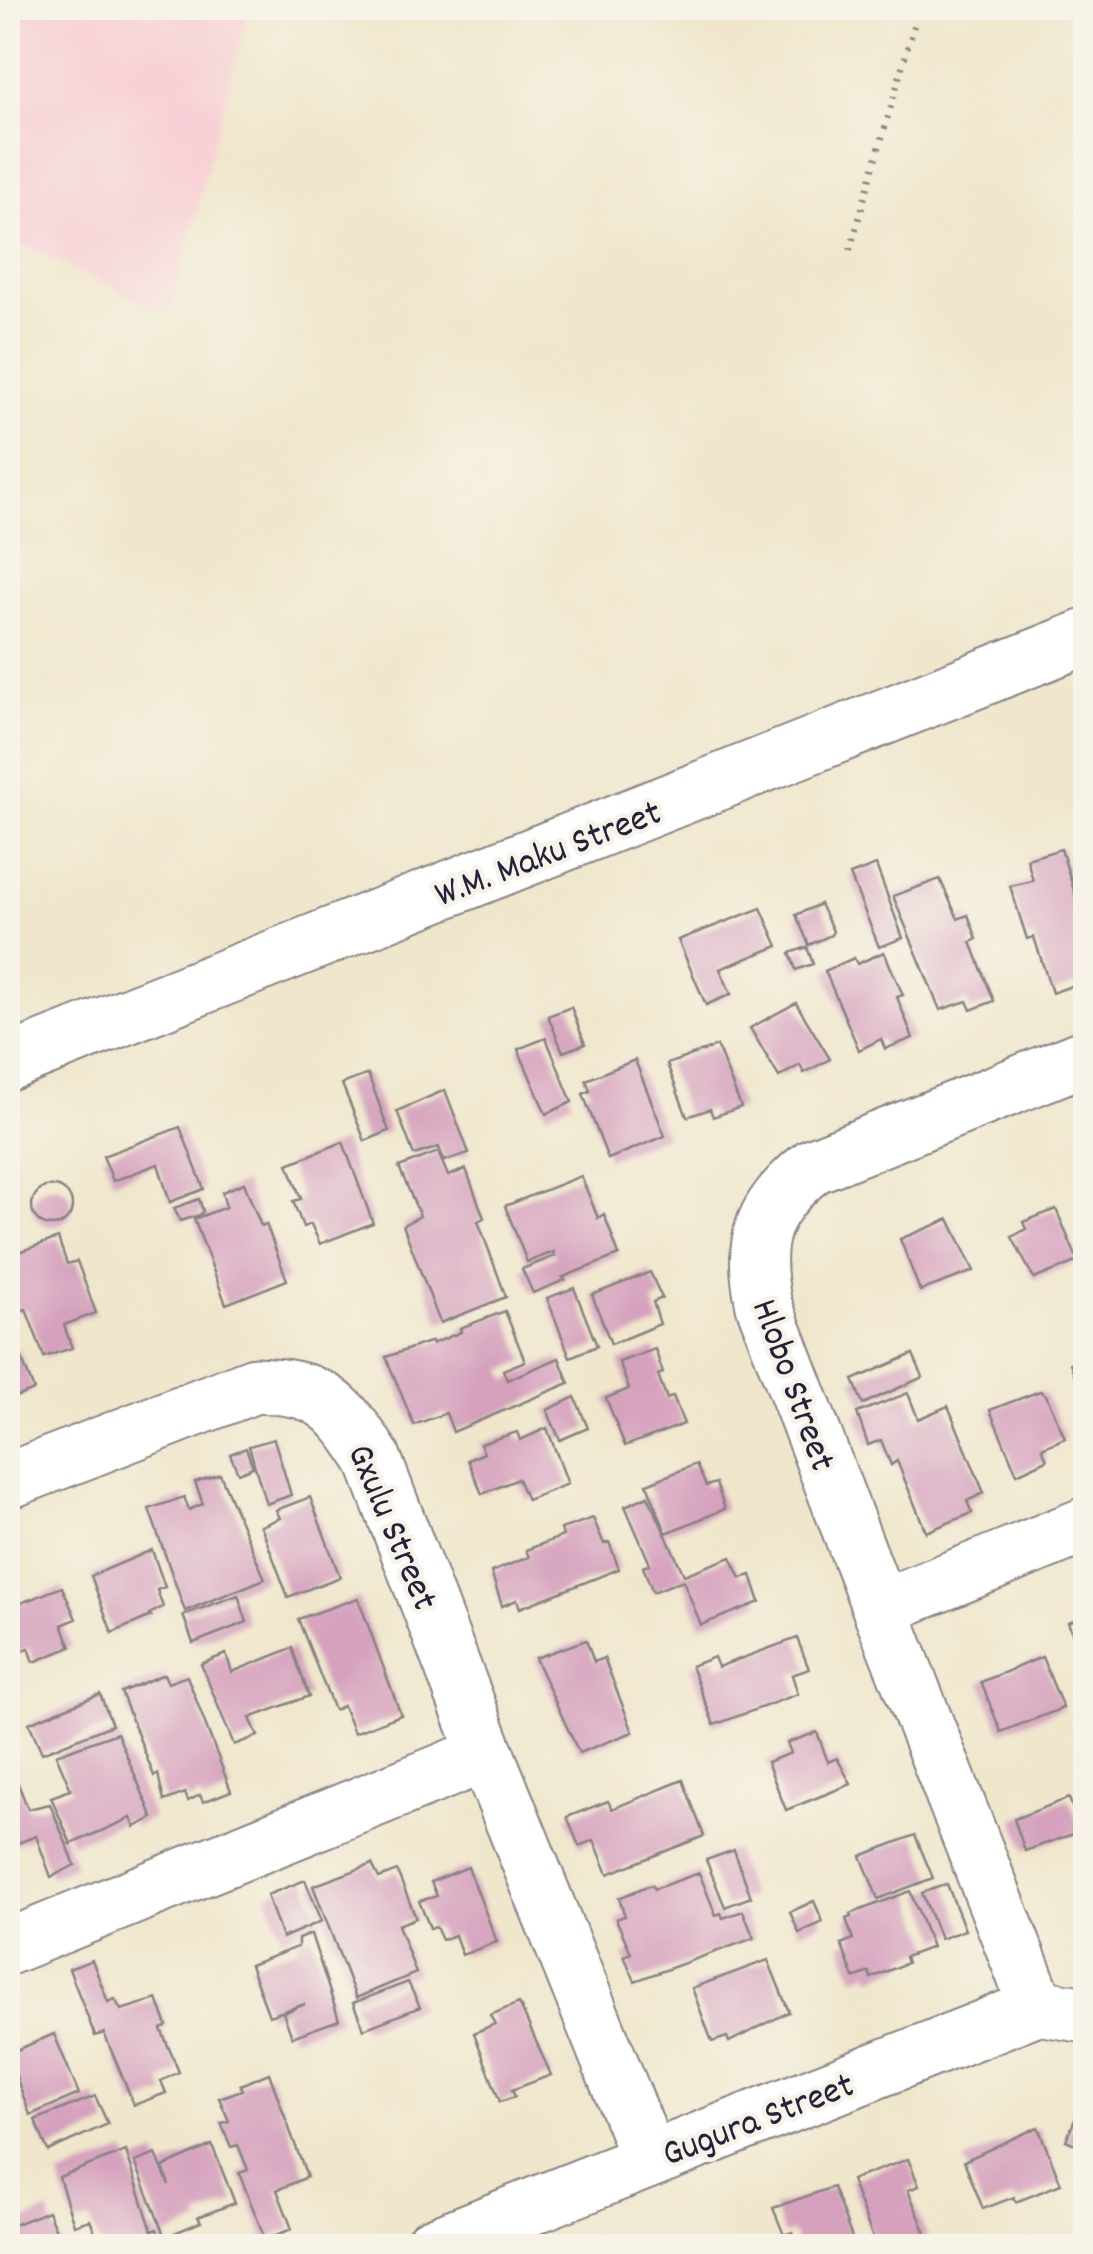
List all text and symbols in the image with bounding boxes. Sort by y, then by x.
street label: W.M. Maku Street [428,788,670,925]
street label: Hlobo Street [734,1292,847,1480]
street label: Gxulu Street [330,1436,450,1620]
street label: Gugura Street [655,2060,863,2184]

